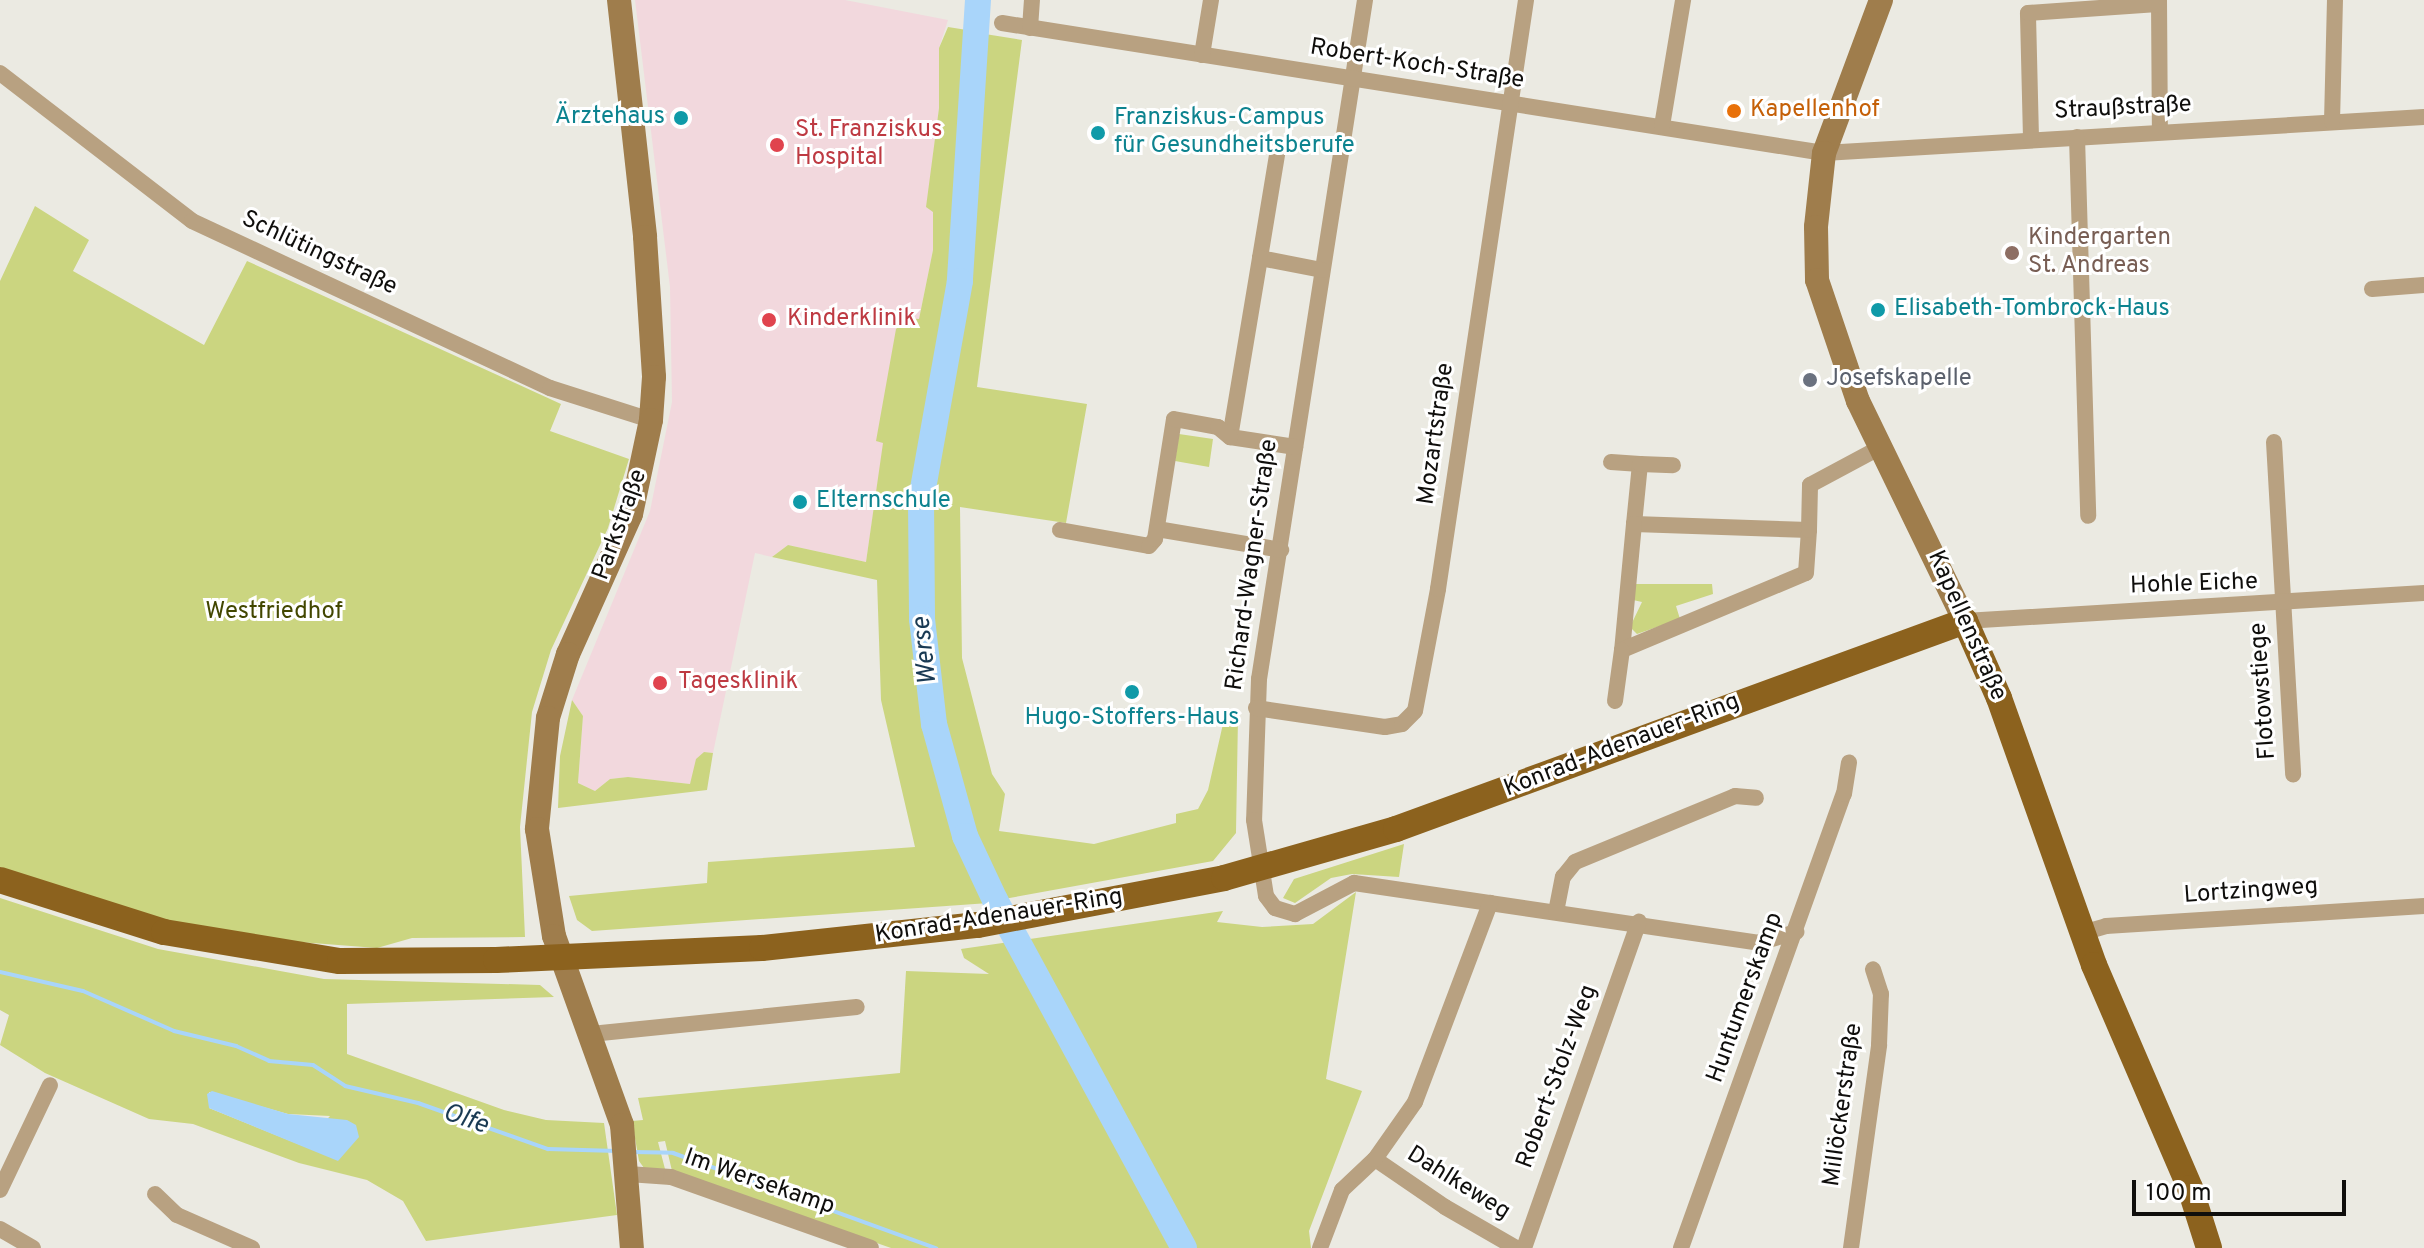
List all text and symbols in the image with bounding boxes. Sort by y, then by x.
street label: Robert-Koch-Straße [1308,34,1526,96]
street label: Straußstraße [2054,91,2192,127]
place label: Kapellenhof [1750,97,1880,125]
marker: Kapellenhof [1725,102,1743,120]
place label: Ärztehaus [555,104,665,132]
place label: Franziskus-Campus für Gesundheitsberufe [1114,105,1355,161]
marker: Ärztehaus [672,109,690,127]
place label: St. Franziskus Hospital [795,117,942,173]
marker: Franziskus-Campus für Gesundheitsberufe [1089,124,1107,142]
marker: St. Franziskus Hospital [766,134,788,156]
street label: Schlütingstraße [237,205,401,303]
place label: Kindergarten St. Andreas [2028,225,2171,281]
marker: Kindergarten St. Andreas [2003,244,2021,262]
place label: Elisabeth-Tombrock-Haus [1894,296,2170,324]
marker: Elisabeth-Tombrock-Haus [1869,301,1887,319]
place label: Kinderklinik [787,306,916,334]
marker: Kinderklinik [758,309,780,331]
street label: Mozartstraße [1413,361,1461,507]
place label: Josefskapelle [1826,366,1972,394]
marker: Josefskapelle [1801,371,1819,389]
street label: Richard-Wagner-Straße [1221,438,1285,692]
street label: Parkstraße [588,466,654,584]
place label: Elternschule [816,488,951,516]
marker: Elternschule [791,493,809,511]
street label: Kapellenstraße [1920,546,2012,706]
street label: Hohle Eiche [2130,568,2258,602]
park label: Westfriedhof [205,599,343,627]
water label: Werse [907,615,945,687]
street label: Flotowstiege [2245,622,2283,760]
place label: Tagesklinik [678,669,798,697]
marker: Tagesklinik [649,672,671,694]
marker: Hugo-Stoffers-Haus [1123,683,1141,701]
street label: Konrad-Adenauer-Ring [1500,688,1744,804]
place label: Hugo-Stoffers-Haus [1024,705,1240,733]
street label: Lortzingweg [2183,873,2319,911]
street label: Konrad-Adenauer-Ring [873,883,1125,951]
street label: Huntumerskamp [1702,909,1790,1087]
street label: Robert-Stolz-Weg [1511,981,1605,1173]
street label: Millöckerstraße [1818,1021,1870,1189]
water label: Olfe [438,1098,492,1142]
street label: Dahlkeweg [1401,1141,1515,1227]
street label: Im Wersekamp [680,1144,838,1222]
scale bar [2136,1164,2350,1214]
text: 100 m [2146,1179,2212,1209]

